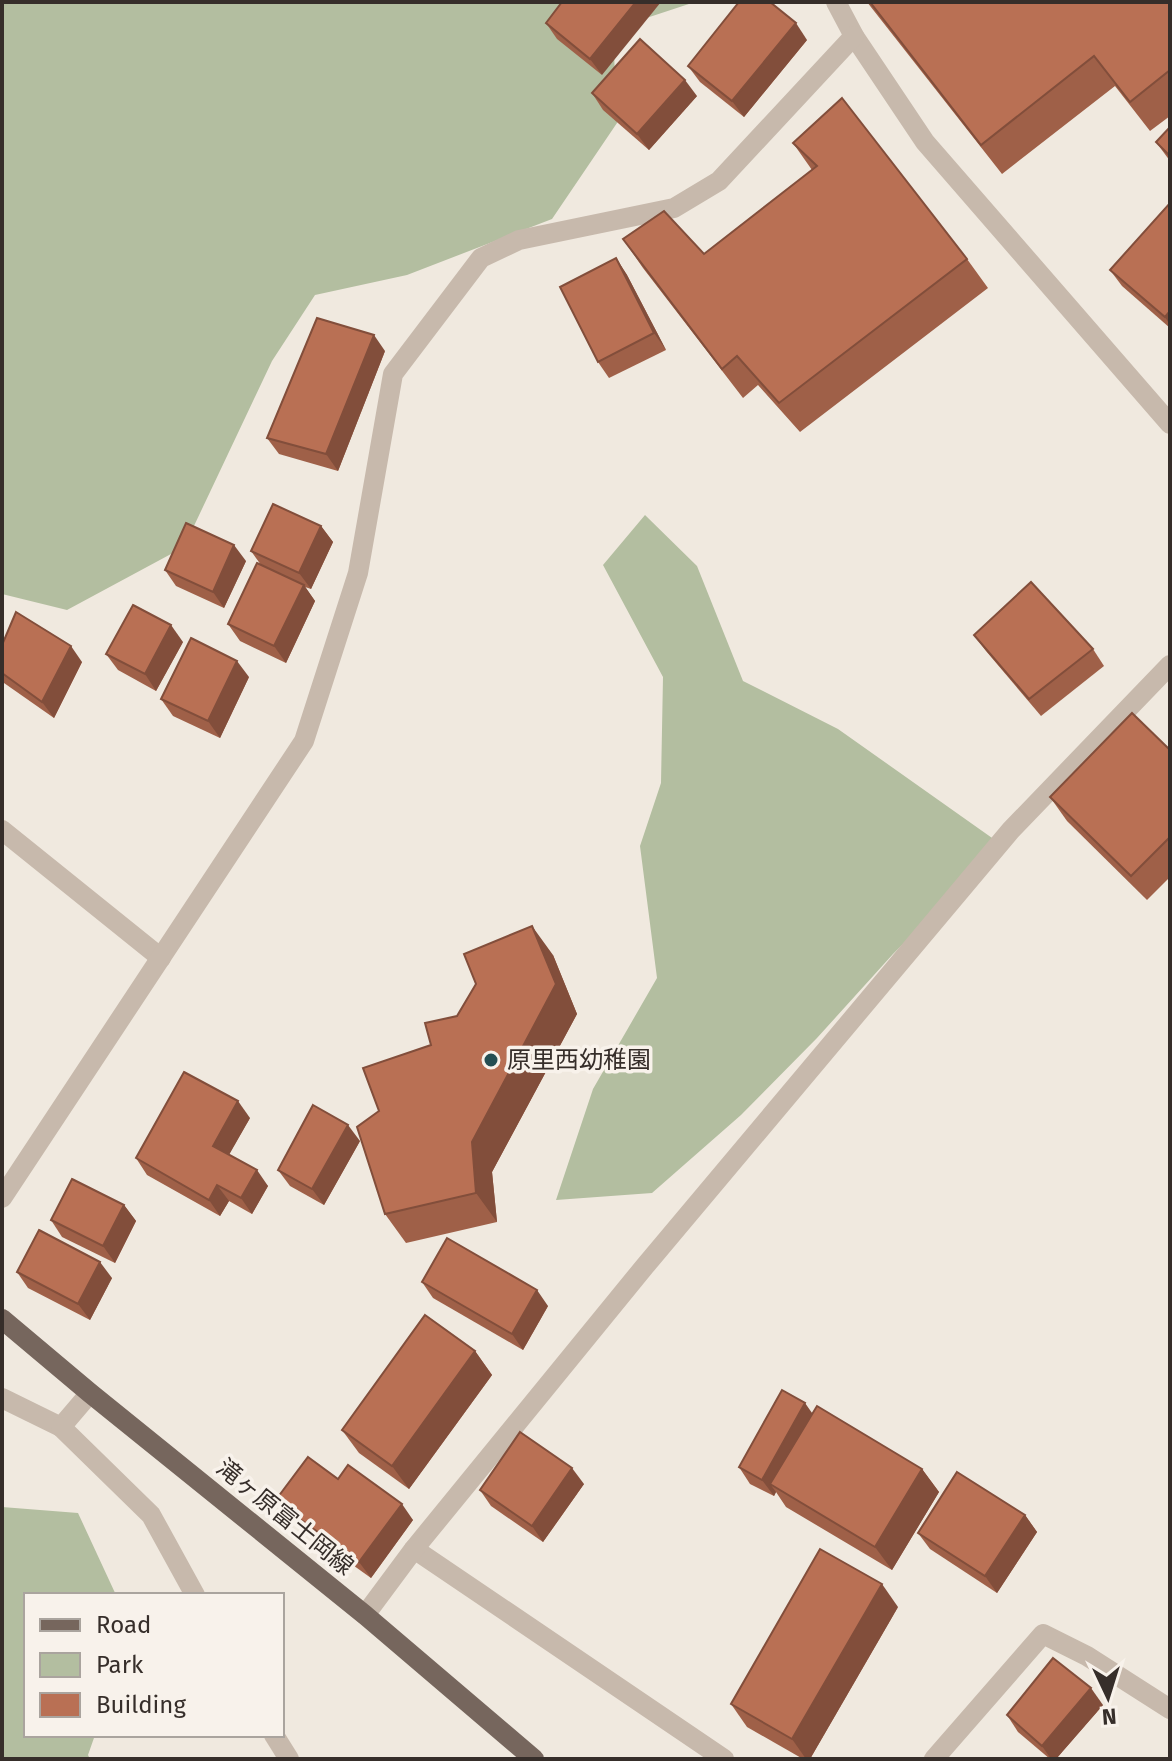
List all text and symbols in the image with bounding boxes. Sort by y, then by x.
place label: 原里西幼稚園 [507,1046,651,1074]
marker: 原里西幼稚園 [482,1051,500,1069]
street label: 滝ヶ原富士岡線 [211,1453,359,1581]
legend [24,1593,284,1737]
text: Road [96,1611,151,1639]
text: Park [96,1651,144,1679]
north arrow [1068,1657,1148,1737]
text: Building [96,1691,186,1719]
text: N [1101,1702,1118,1730]

